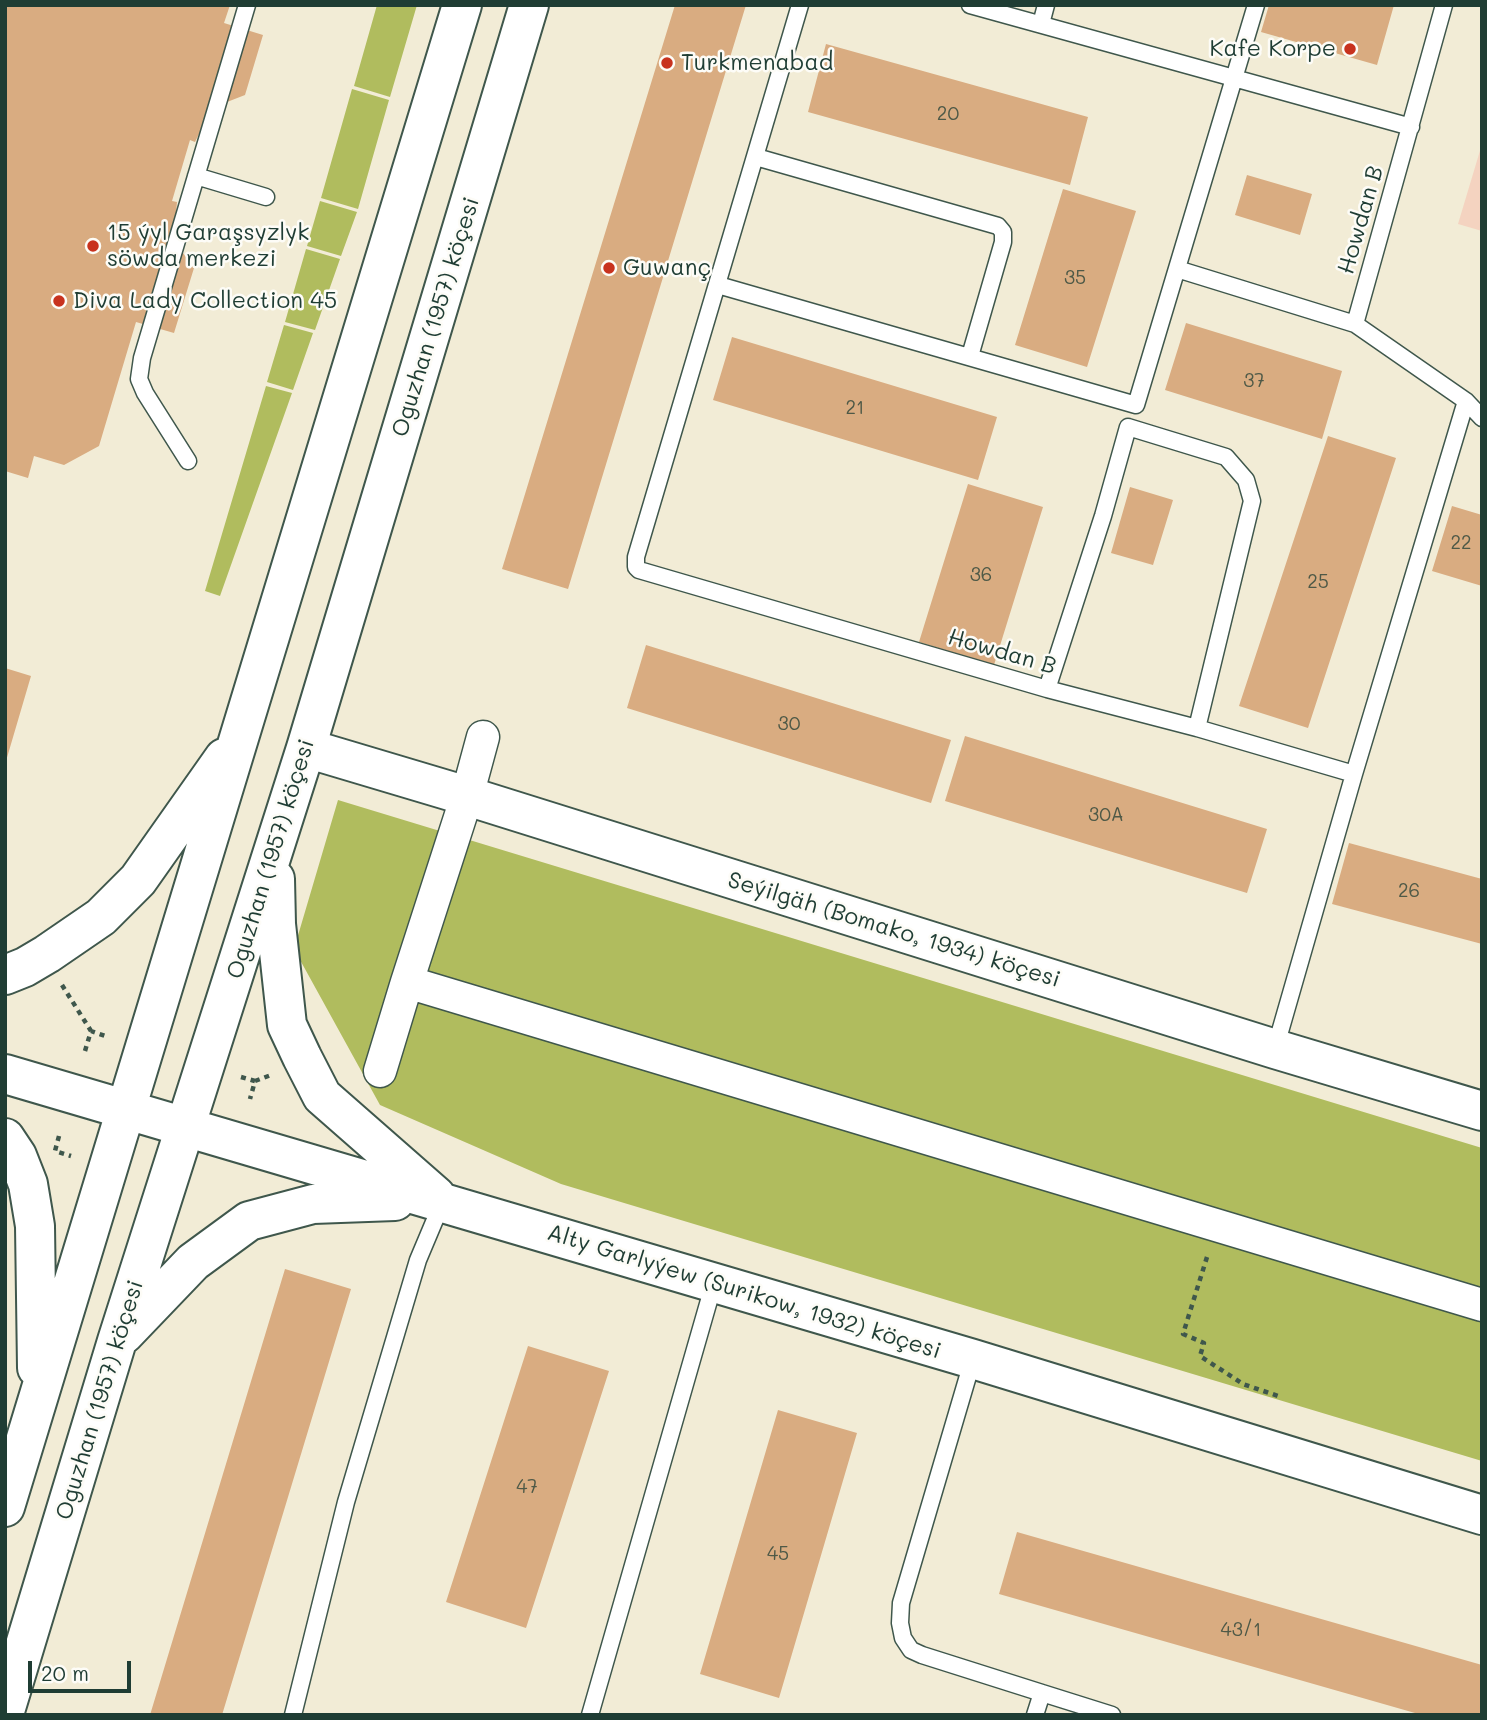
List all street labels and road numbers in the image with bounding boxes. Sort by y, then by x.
street label: Howdan B [1332,163,1390,277]
street label: Oguzhan (1957) köçesi [386,194,486,440]
street label: Howdan B [945,623,1059,681]
street label: Oguzhan (1957) köçesi [221,736,321,982]
street label: Seýilgäh (Bomako, 1934) köçesi [724,866,1064,994]
street label: Alty Garlyýew (Surikow, 1932) köçesi [544,1219,944,1365]
street label: Oguzhan (1957) köçesi [50,1277,150,1523]

